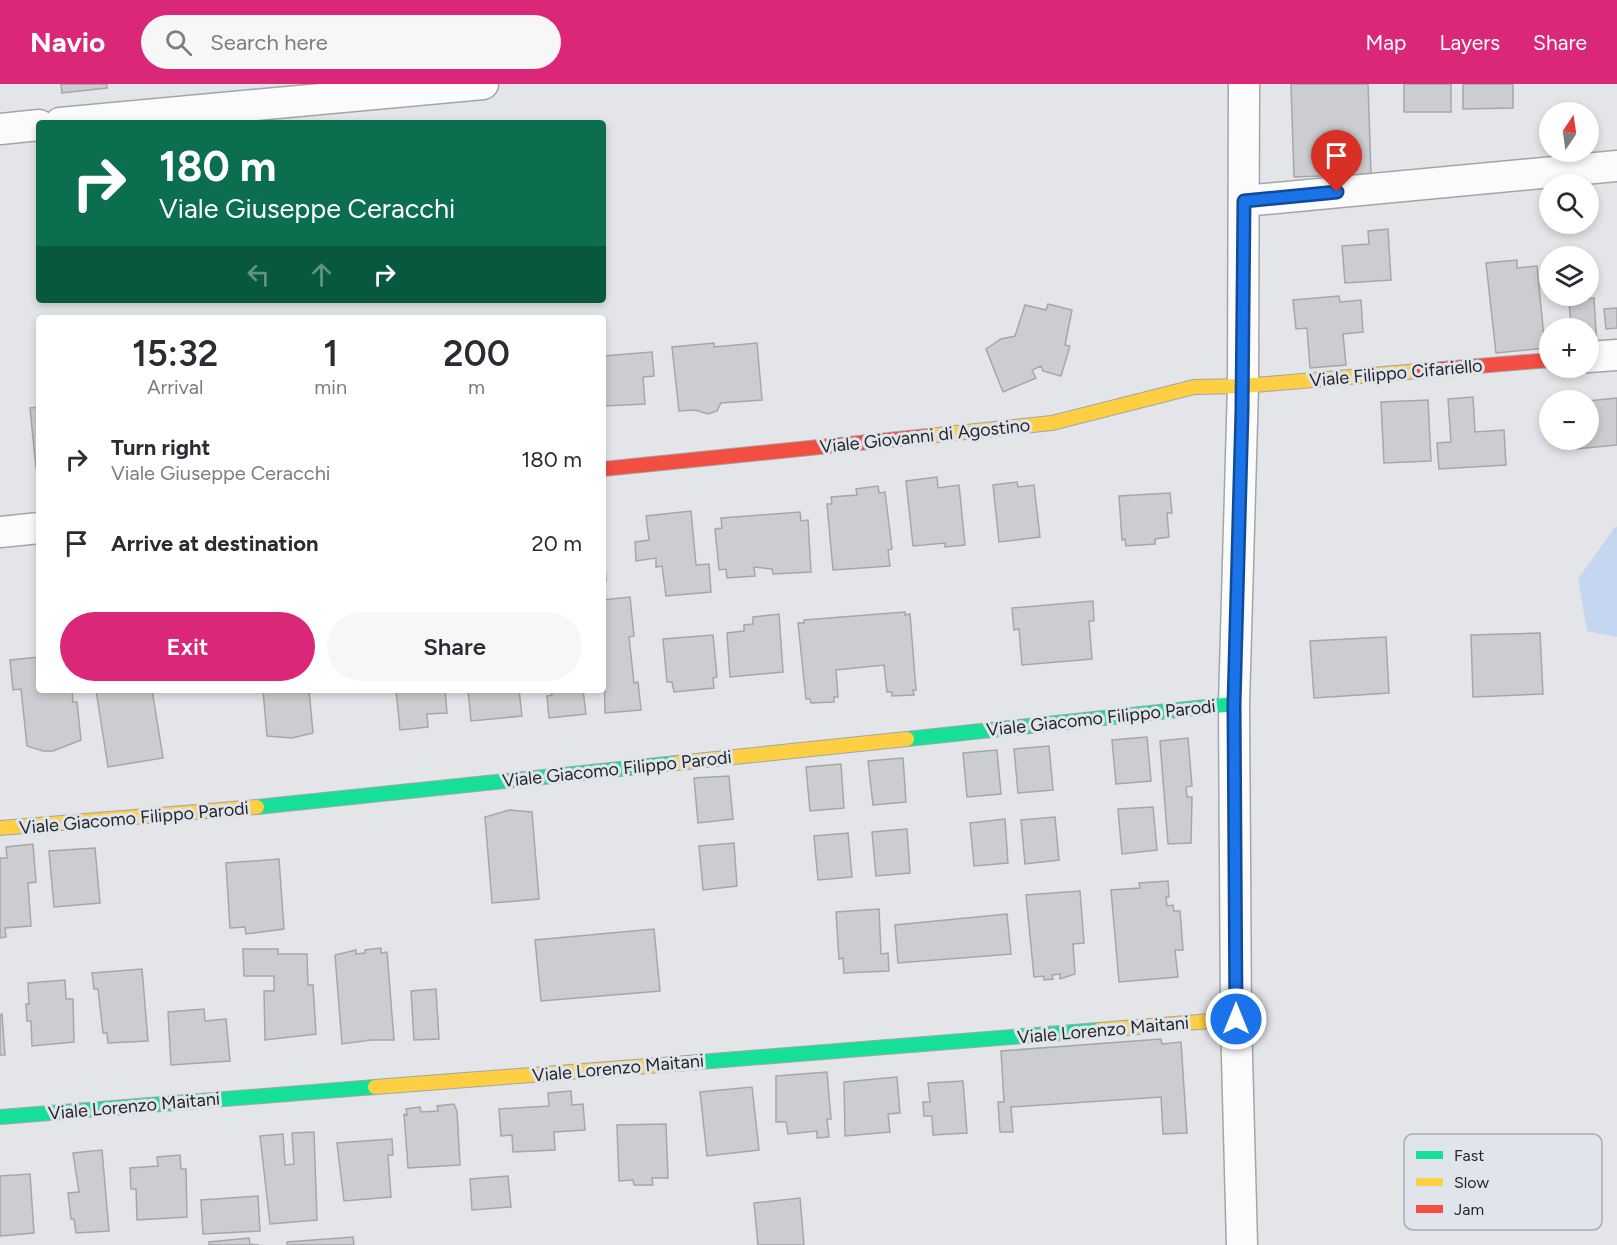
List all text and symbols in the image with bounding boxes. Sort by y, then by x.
search box [141,15,561,69]
text: Navio [30,25,105,59]
icon: search [162,26,195,59]
text: Search here [210,29,328,56]
text: Map [1366,30,1406,55]
text: Layers [1439,30,1500,55]
text: Share [1533,30,1587,55]
north arrow [1539,102,1599,162]
map controls [1539,102,1599,450]
pin [1311,130,1362,192]
icon: arrive [1320,139,1353,172]
text: 180 m [159,141,276,192]
icon: right [60,144,138,222]
button: search [1539,174,1599,234]
text: Viale Giuseppe Ceracchi [159,192,455,225]
button: layers [1539,246,1599,306]
icon: left [242,258,275,291]
icon: ahead [305,258,338,291]
icon: right [368,258,401,291]
button: + [1539,318,1599,378]
text: 15:32 [132,332,218,375]
text: 1 [323,332,338,375]
text: 200 [443,332,510,375]
street label: Viale Filippo Cifariello [1309,354,1483,392]
text: Arrival [147,375,203,399]
text: min [314,375,347,399]
text: m [468,375,485,399]
button: − [1539,390,1599,450]
street label: Viale Giovanni di Agostino [819,414,1031,458]
text: Turn right [111,434,210,461]
icon: right [60,443,93,476]
text: 180 m [521,446,582,473]
text: Viale Giuseppe Ceracchi [111,461,330,485]
icon: arrive [60,527,93,560]
text: Arrive at destination [111,530,319,557]
text: 20 m [531,530,582,557]
button: Exit [60,612,315,681]
button: Share [327,612,582,681]
street label: Viale Giacomo Filippo Parodi [985,695,1217,741]
street label: Viale Giacomo Filippo Parodi [501,746,733,792]
street label: Viale Giacomo Filippo Parodi [18,797,250,839]
position arrow [1204,987,1268,1051]
street label: Viale Lorenzo Maitani [1016,1012,1190,1048]
street label: Viale Lorenzo Maitani [531,1050,705,1086]
street label: Viale Lorenzo Maitani [47,1088,221,1124]
legend [1404,1134,1602,1230]
text: Fast [1454,1146,1484,1165]
text: Slow [1454,1173,1489,1192]
text: Jam [1454,1200,1484,1219]

